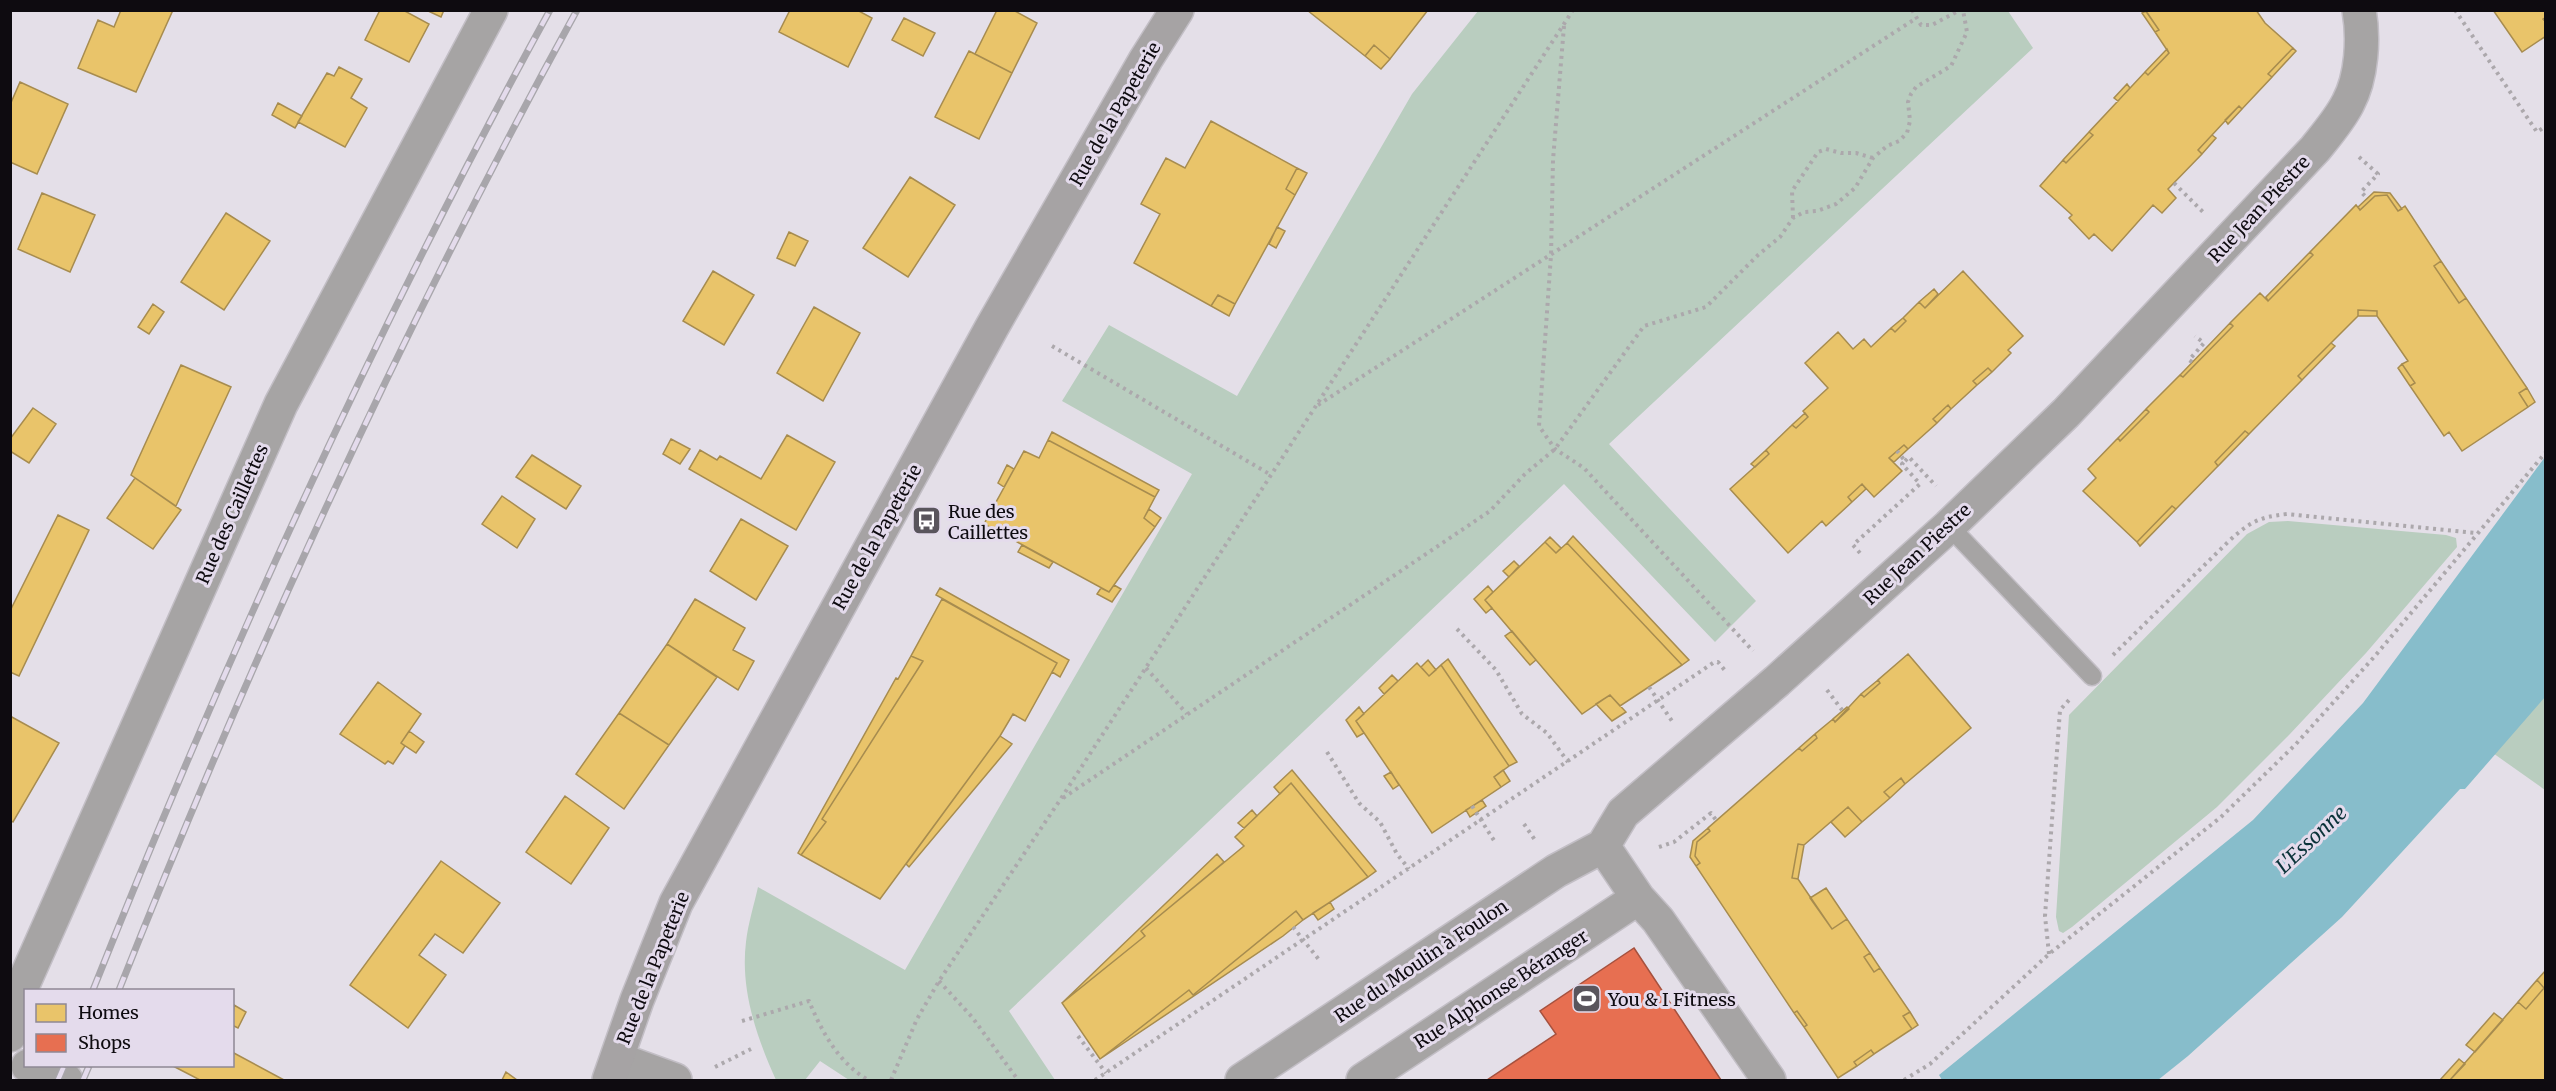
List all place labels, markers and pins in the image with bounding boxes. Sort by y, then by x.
place label: Rue des Caillettes [948,500,1028,544]
bus stop icon: Rue des Caillettes [911,505,943,537]
sports icon: You & I Fitness [1571,983,1603,1015]
place label: You & I Fitness [1607,988,1736,1011]

